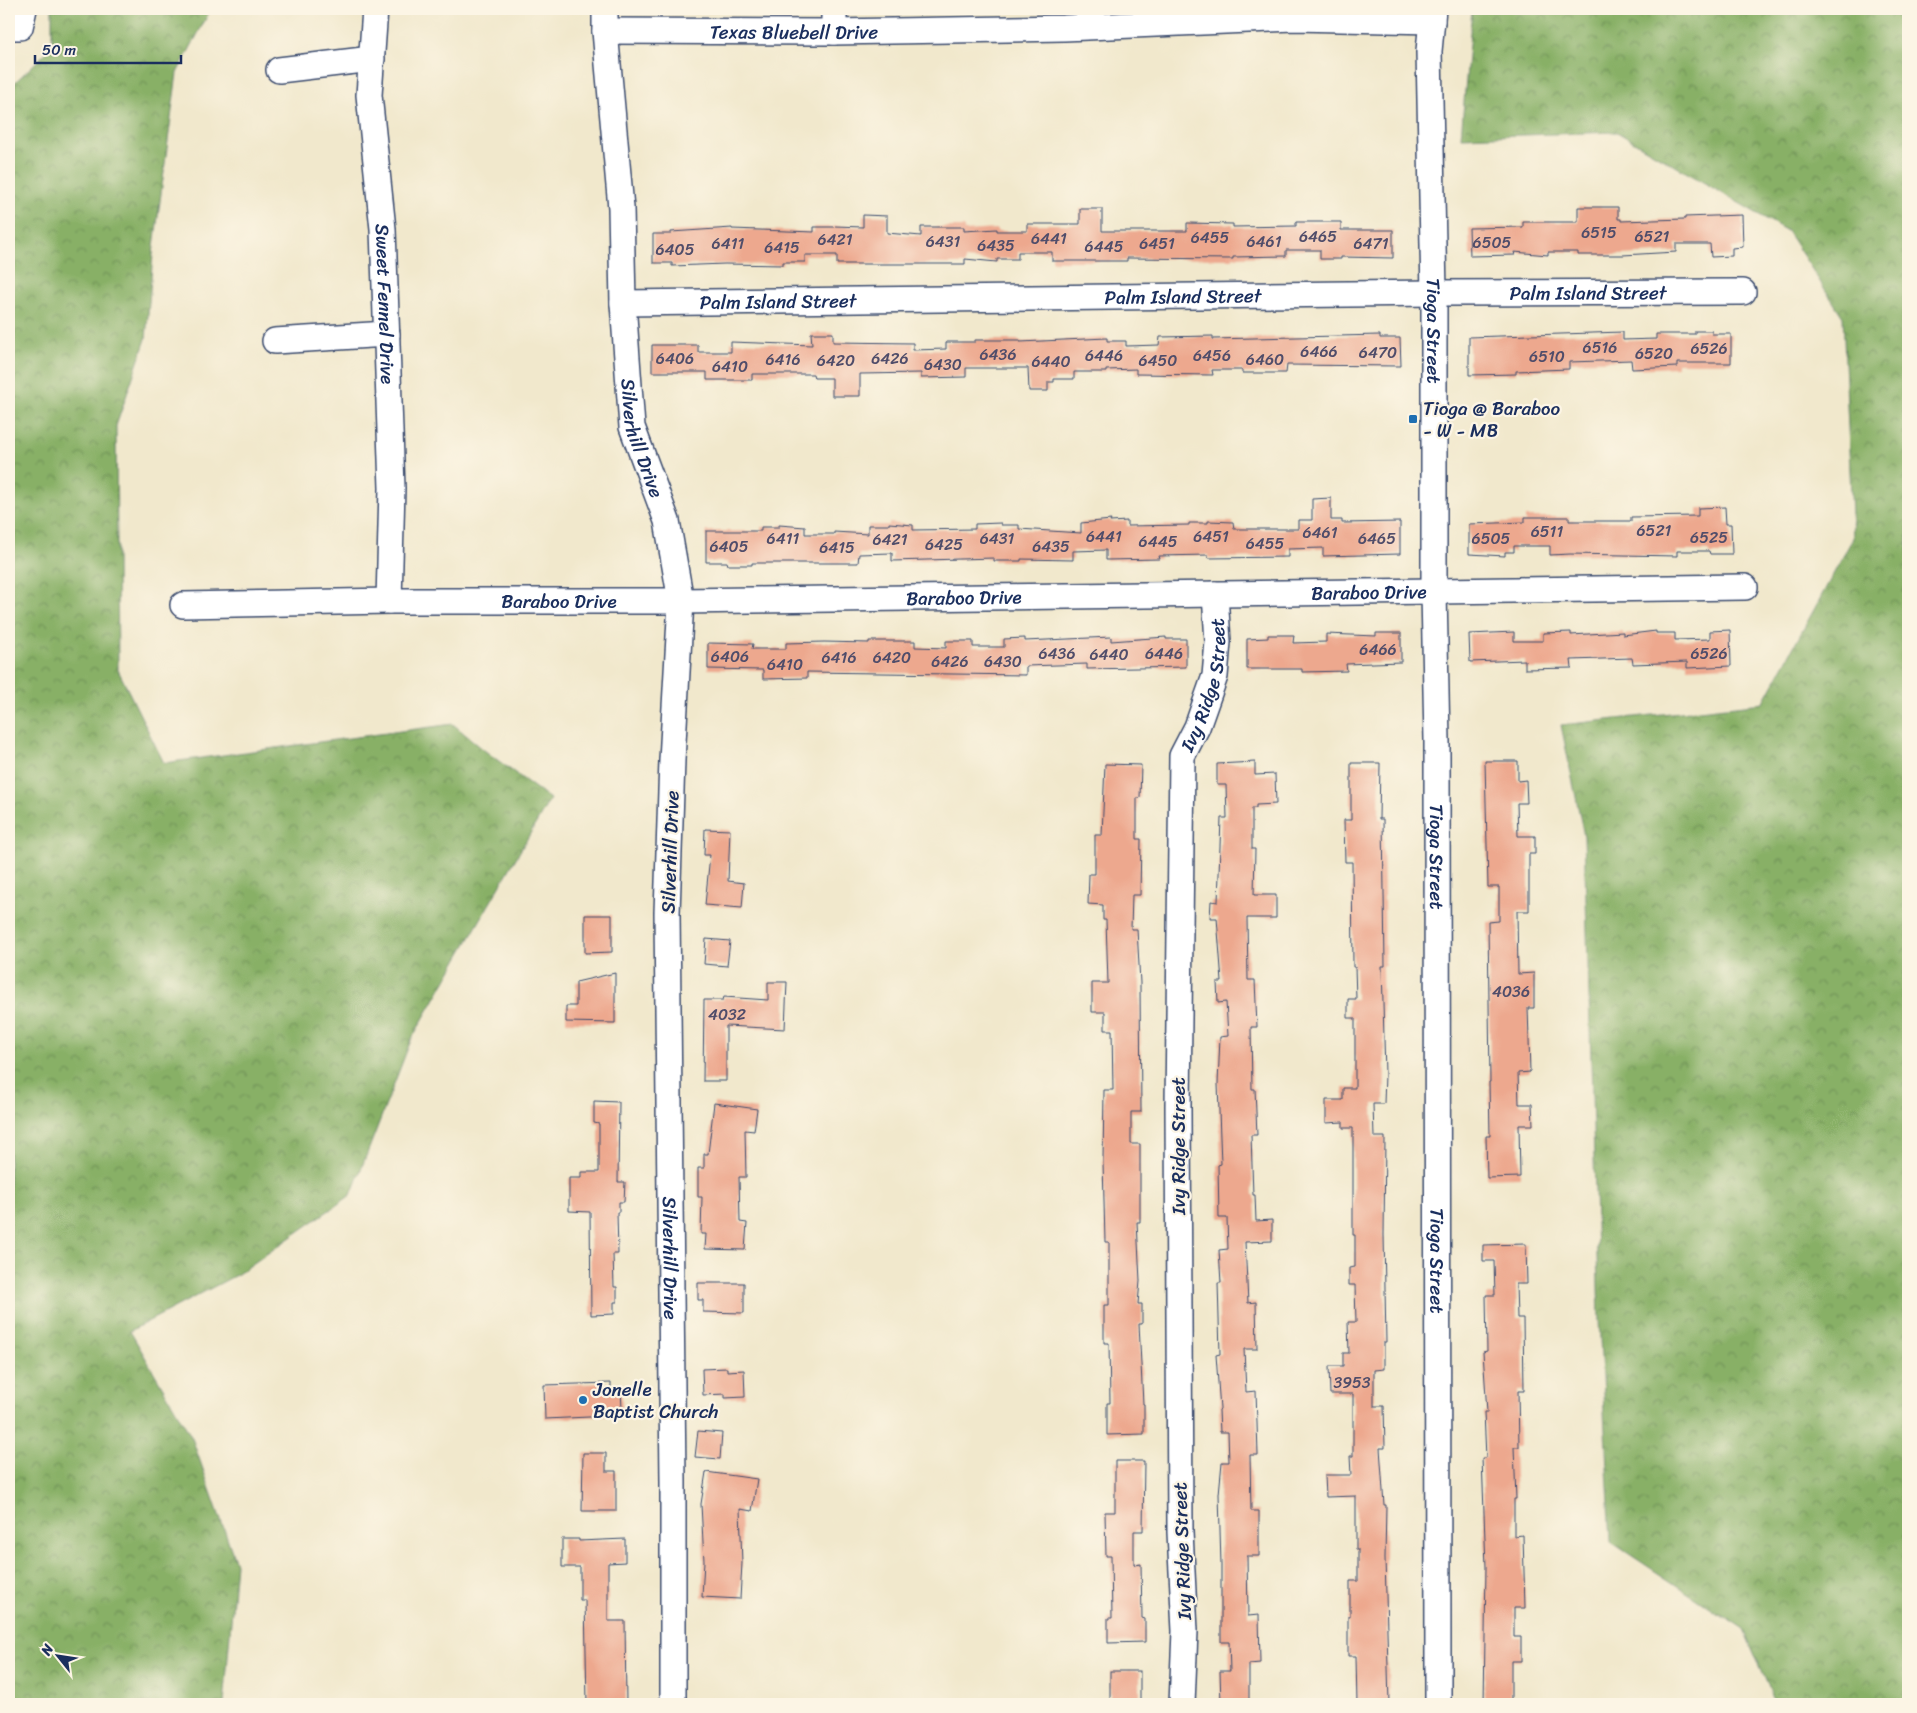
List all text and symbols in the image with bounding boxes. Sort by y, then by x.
street label: Texas Bluebell Drive [710,15,879,49]
scale bar [35,32,181,64]
text: 50 m [42,37,77,63]
house number: 6515 [1581,218,1617,247]
house number: 6465 [1299,222,1337,251]
house number: 6521 [1635,222,1670,251]
street label: Sweet Fennel Drive [366,223,405,385]
house number: 6455 [1191,223,1230,252]
house number: 6441 [1031,224,1067,253]
house number: 6421 [817,225,853,254]
house number: 6431 [926,227,960,256]
house number: 6461 [1246,227,1282,256]
house number: 6505 [1473,228,1512,257]
house number: 6411 [712,229,745,258]
house number: 6451 [1139,229,1175,258]
house number: 6471 [1353,229,1389,258]
house number: 6435 [977,231,1015,260]
house number: 6445 [1085,232,1124,261]
house number: 6415 [764,233,800,262]
house number: 6405 [656,235,695,264]
street label: Palm Island Street [1509,276,1668,309]
street label: Tioga Street [1417,278,1451,384]
street label: Palm Island Street [1104,279,1263,314]
street label: Palm Island Street [699,284,858,319]
house number: 6516 [1583,333,1617,362]
house number: 6526 [1690,334,1728,363]
house number: 6466 [1300,337,1338,366]
house number: 6470 [1359,338,1397,367]
house number: 6520 [1635,339,1673,368]
house number: 6436 [980,340,1016,369]
house number: 6446 [1085,341,1123,370]
house number: 6456 [1193,341,1231,370]
house number: 6510 [1529,342,1565,371]
house number: 6406 [656,344,694,373]
house number: 6426 [871,344,909,373]
house number: 6416 [765,345,801,374]
house number: 6460 [1246,345,1284,374]
house number: 6420 [817,346,855,375]
house number: 6450 [1139,346,1177,375]
house number: 6440 [1031,347,1071,376]
house number: 6430 [924,350,962,379]
house number: 6410 [712,352,748,381]
street label: Silverhill Drive [612,377,674,503]
place label: Tioga @ Baraboo - W - MB [1423,392,1560,447]
marker: Tioga @ Baraboo - W - MB [1407,413,1419,425]
house number: 6521 [1637,516,1672,545]
house number: 6511 [1531,517,1563,546]
house number: 6461 [1302,518,1338,547]
house number: 6441 [1086,522,1122,551]
house number: 6451 [1193,522,1229,551]
house number: 6525 [1690,523,1728,552]
house number: 6411 [767,524,800,553]
house number: 6431 [980,524,1014,553]
house number: 6465 [1358,524,1396,553]
house number: 6505 [1472,524,1511,553]
house number: 6421 [872,525,908,554]
house number: 6445 [1139,527,1178,556]
house number: 6455 [1246,529,1285,558]
house number: 6425 [925,530,963,559]
house number: 6405 [710,532,749,561]
house number: 6435 [1032,532,1070,561]
house number: 6415 [819,533,855,562]
street label: Baraboo Drive [1311,575,1427,609]
street label: Baraboo Drive [906,580,1022,615]
street label: Baraboo Drive [501,585,617,618]
street label: Ivy Ridge Street [1170,617,1235,758]
house number: 6466 [1359,635,1397,664]
house number: 6436 [1039,639,1075,668]
house number: 6446 [1145,639,1183,668]
house number: 6526 [1690,639,1728,668]
house number: 6440 [1089,640,1129,669]
house number: 6406 [711,642,749,671]
house number: 6416 [821,643,857,672]
house number: 6420 [873,643,911,672]
house number: 6426 [931,647,969,676]
house number: 6430 [984,647,1022,676]
house number: 6410 [767,650,803,679]
street label: Silverhill Drive [651,790,689,914]
street label: Tioga Street [1421,804,1454,910]
house number: 4036 [1492,977,1530,1006]
house number: 4032 [708,1000,746,1029]
street label: Ivy Ridge Street [1162,1077,1195,1216]
street label: Silverhill Drive [653,1196,688,1320]
street label: Tioga Street [1421,1208,1454,1314]
house number: 3953 [1333,1368,1371,1397]
place label: Jonelle Baptist Church [592,1373,718,1428]
marker: Jonelle Baptist Church [577,1394,589,1406]
street label: Ivy Ridge Street [1163,1482,1201,1621]
north arrow [32,1630,82,1680]
text: N [33,1639,61,1661]

